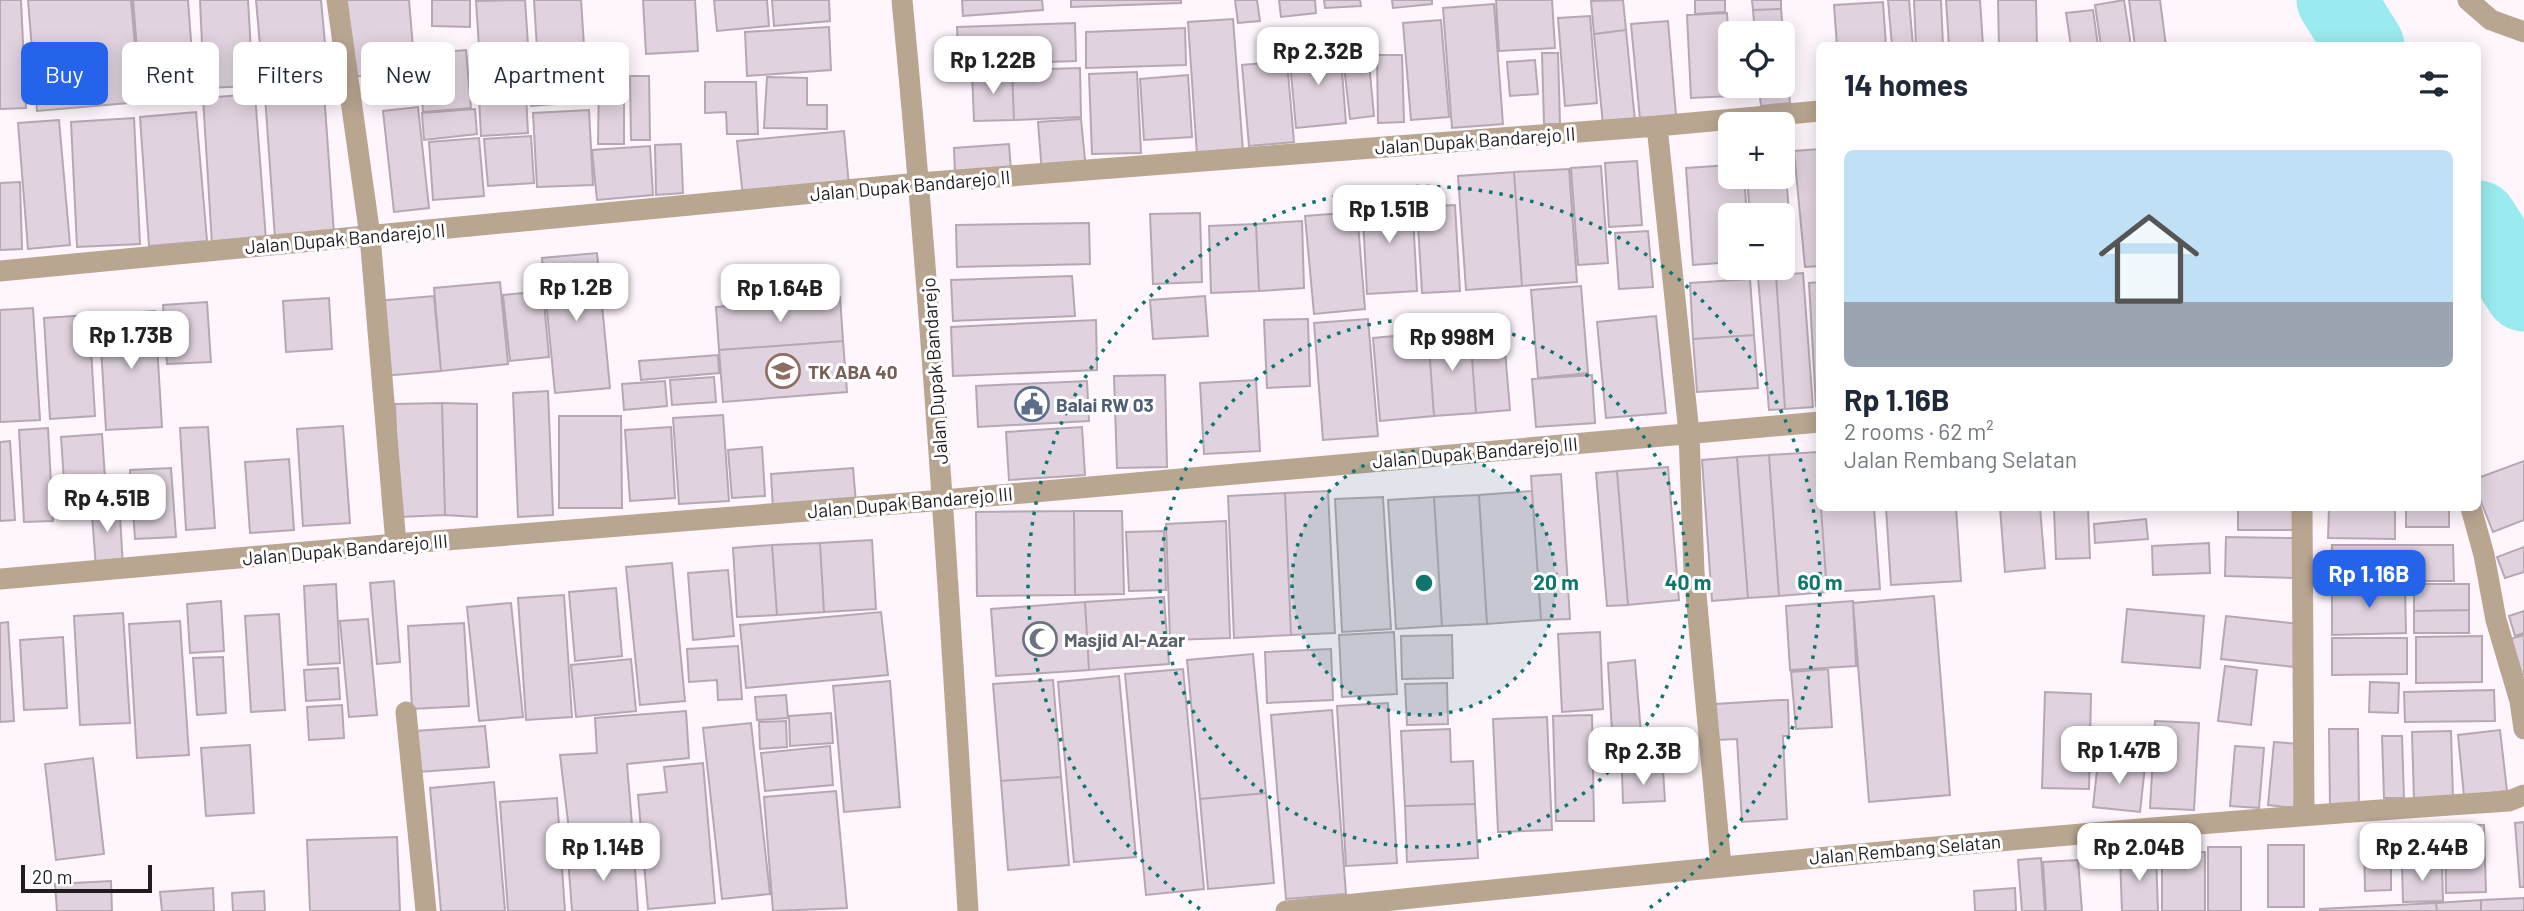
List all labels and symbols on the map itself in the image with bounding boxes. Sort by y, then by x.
pin: Rp 2.32B [1246,28,1390,87]
pin: Rp 1.22B [921,36,1065,96]
street label: Jalan Dupak Bandarejo II [1374,122,1576,158]
street label: Jalan Dupak Bandarejo II [809,165,1011,205]
pin: Rp 1.51B [1317,186,1461,245]
street label: Jalan Dupak Bandarejo II [244,218,446,258]
pin: Rp 1.2B [511,264,641,323]
pin: Rp 1.64B [708,264,852,324]
street label: Jalan Dupak Bandarejo [916,277,952,465]
pin: Rp 1.73B [59,312,203,371]
pin: Rp 998M [1387,314,1517,373]
school or university icon: TK ABA 40 [764,352,802,390]
place label: TK ABA 40 [808,360,898,383]
public building icon: Balai RW 03 [1013,385,1051,423]
place label: Balai RW 03 [1056,393,1154,416]
street label: Jalan Dupak Bandarejo III [1371,432,1579,472]
pin: Rp 4.51B [35,475,179,534]
street label: Jalan Dupak Bandarejo III [806,482,1014,522]
street label: Jalan Dupak Bandarejo III [241,529,449,569]
pin: Rp 1.16B [2297,550,2441,610]
text: 20 m [1533,569,1579,594]
text: 40 m [1665,569,1711,594]
text: 60 m [1798,569,1842,594]
centre of rings [1412,571,1436,595]
mosque icon: Masjid Al-Azar [1021,620,1059,658]
place label: Masjid Al-Azar [1064,628,1186,651]
pin: Rp 1.47B [2047,726,2191,786]
pin: Rp 2.3B [1578,728,1708,787]
pin: Rp 1.14B [531,824,675,883]
pin: Rp 2.04B [2067,824,2211,883]
pin: Rp 2.44B [2350,824,2494,883]
street label: Jalan Rembang Selatan [1808,829,2002,869]
scale bar [21,862,152,894]

